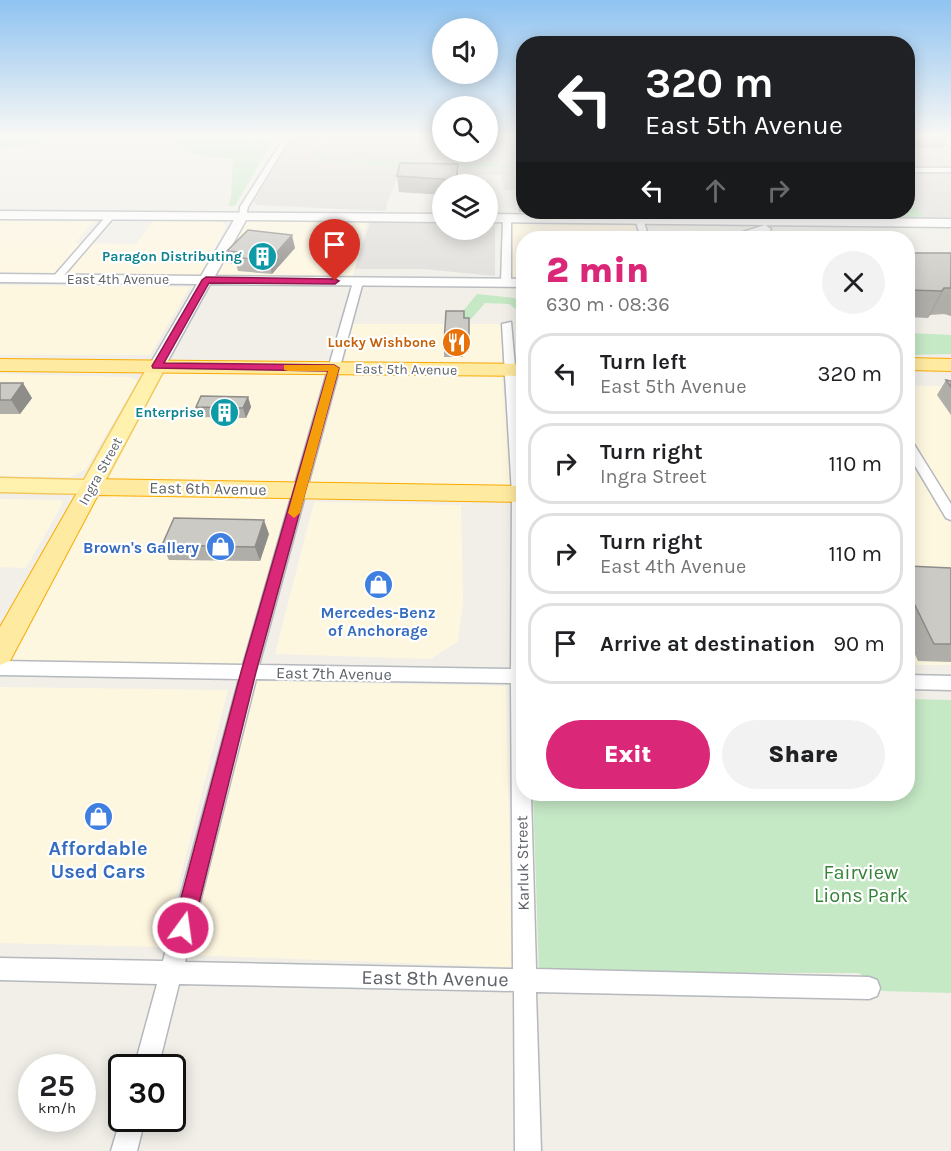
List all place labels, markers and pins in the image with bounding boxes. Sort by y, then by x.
pin [309,219,360,281]
building icon: Paragon Distributing [247,240,279,272]
place label: Paragon Distributing [102,248,242,265]
restaurant icon: Lucky Wishbone [441,326,473,358]
place label: Lucky Wishbone [328,334,436,351]
building icon: Enterprise [209,396,241,428]
place label: Enterprise [135,404,204,421]
shop icon: Brown's Gallery [204,531,236,563]
place label: Brown's Gallery [83,538,199,557]
shop icon: Mercedes-Benz of Anchorage [362,568,394,600]
place label: Mercedes-Benz of Anchorage [320,603,436,640]
shop icon: Affordable Used Cars [82,801,114,833]
place label: Affordable Used Cars [48,837,148,883]

